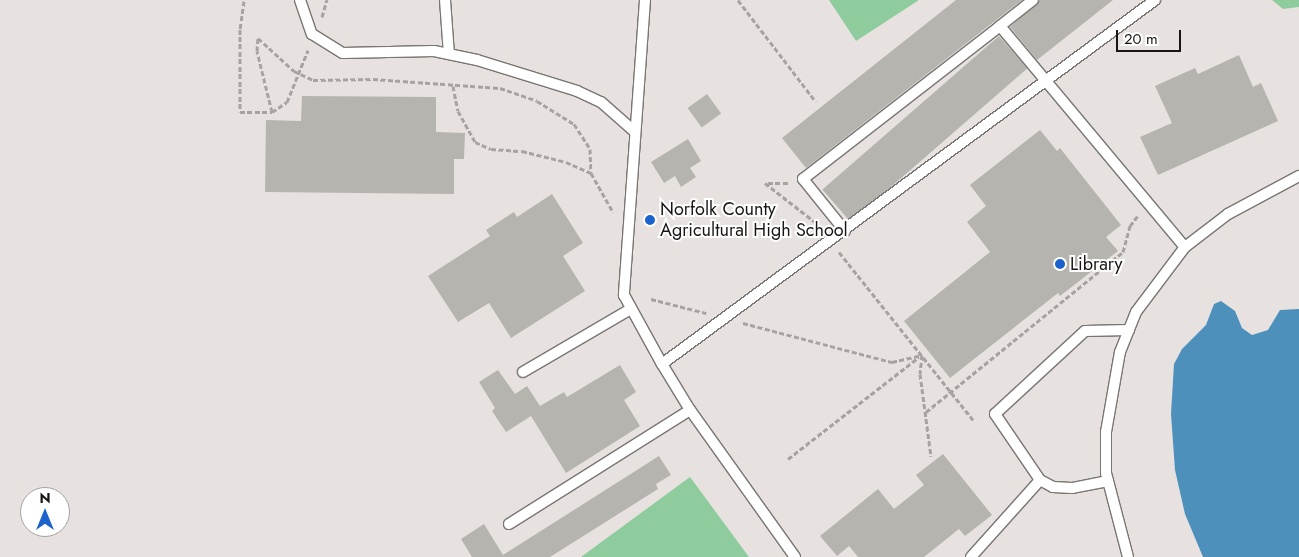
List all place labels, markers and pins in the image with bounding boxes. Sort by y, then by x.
place label: Norfolk County Agricultural High School [660,199,848,242]
marker: Norfolk County Agricultural High School [644,214,656,226]
place label: Library [1070,253,1123,275]
marker: Library [1054,258,1066,270]

